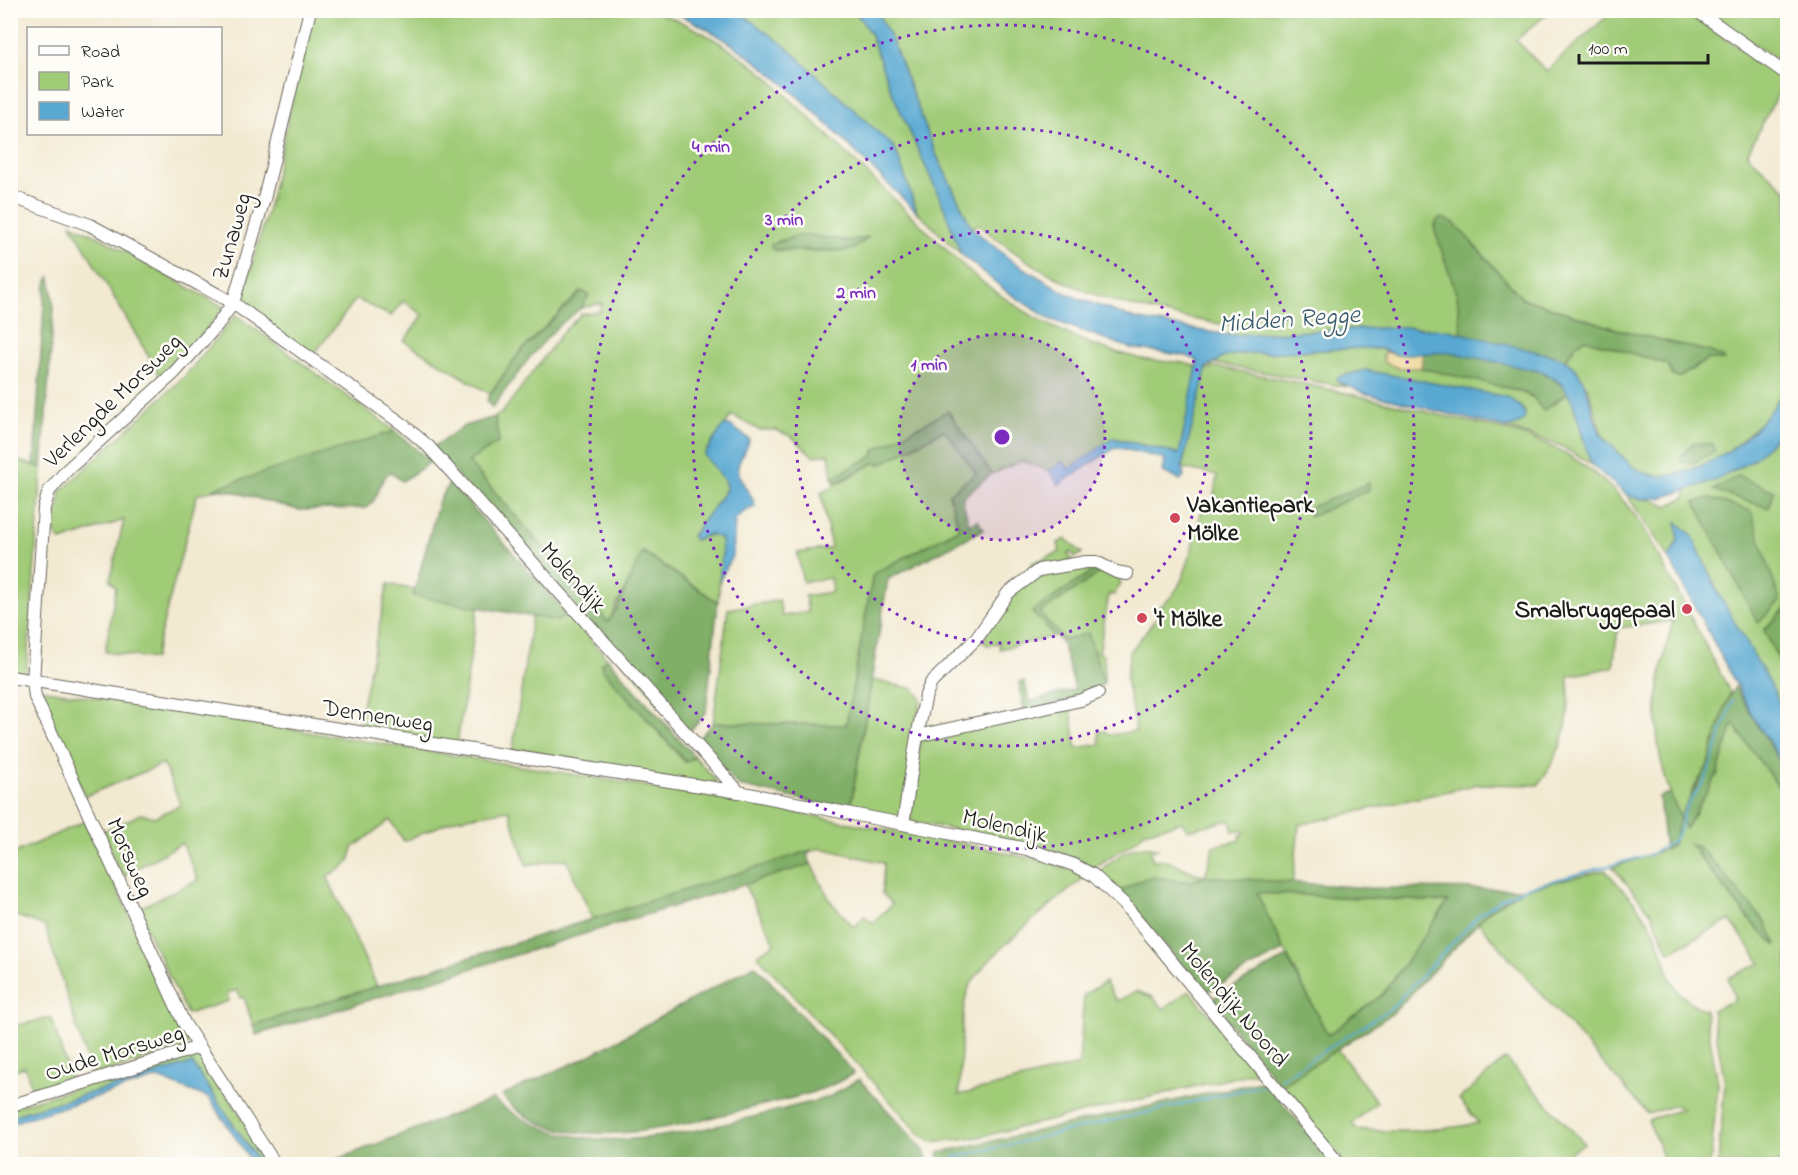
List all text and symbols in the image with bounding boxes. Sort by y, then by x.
legend [27,27,222,135]
scale bar [1579,27,1708,65]
text: 100 m [1588,37,1628,63]
text: Road [81,40,120,66]
text: Park [81,70,114,96]
text: Water [81,100,125,126]
text: 4 min [692,135,730,161]
street label: Zunaweg [204,189,263,284]
text: 3 min [764,208,803,234]
text: 2 min [835,281,876,307]
water label: Midden Regge [1217,297,1363,345]
street label: Verlengde Morsweg [36,326,191,478]
text: 1 min [911,353,947,379]
centre of rings [992,427,1012,447]
place label: Vakantiepark Mölke [1186,489,1314,552]
marker: Vakantiepark Mölke [1168,511,1182,525]
street label: Molendijk [530,535,614,623]
place label: Smalbruggepaal [1515,594,1675,630]
marker: Smalbruggepaal [1680,602,1694,616]
place label: 't Mölke [1154,603,1223,638]
marker: 't Mölke [1135,611,1149,625]
street label: Dennenweg [319,691,436,744]
street label: Molendijk [959,801,1051,854]
street label: Morsweg [96,813,162,904]
street label: Molendijk Noord [1170,935,1296,1076]
street label: Oude Morsweg [41,1017,189,1092]

